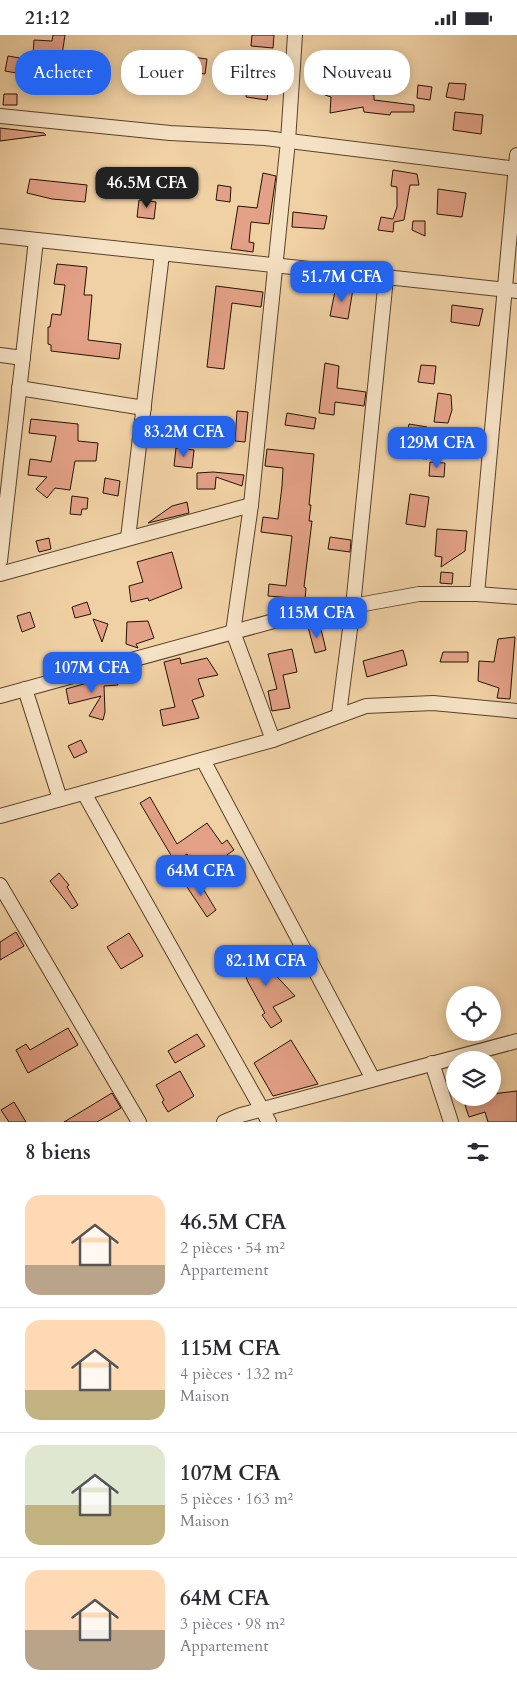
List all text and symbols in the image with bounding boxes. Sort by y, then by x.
text: 21:12 [25,5,69,31]
chip: Acheter [15,50,111,95]
chip: Louer [121,50,202,95]
chip: Filtres [212,50,294,95]
chip: Nouveau [304,50,410,95]
pin: 46.5M CFA [90,167,204,209]
text: 46.5M CFA [106,172,188,194]
pin: 51.7M CFA [285,261,399,303]
text: 51.7M CFA [301,266,383,288]
pin: 83.2M CFA [127,415,241,458]
text: 83.2M CFA [143,421,225,443]
pin: 129M CFA [385,427,489,469]
text: 129M CFA [399,432,475,454]
pin: 115M CFA [265,597,369,639]
text: 115M CFA [279,602,355,624]
pin: 107M CFA [40,651,144,694]
text: 107M CFA [54,657,130,679]
pin: 64M CFA [155,855,247,897]
text: 64M CFA [167,860,235,882]
pin: 82.1M CFA [209,945,323,987]
text: 82.1M CFA [225,950,307,972]
map controls [446,986,501,1106]
button: locate [446,986,501,1041]
button: layers [446,1051,501,1106]
text: 8 biens [25,1138,91,1167]
icon: filters [464,1138,492,1166]
text: 46.5M CFA [180,1208,287,1237]
icon: home [65,1215,125,1275]
text: 2 pièces · 54 m² [180,1237,285,1259]
text: Appartement [180,1259,268,1281]
text: 115M CFA [180,1334,280,1363]
icon: home [65,1340,125,1400]
text: 4 pièces · 132 m² [180,1363,293,1385]
text: Maison [180,1385,230,1407]
text: 107M CFA [180,1459,280,1488]
icon: home [65,1465,125,1525]
text: 5 pièces · 163 m² [180,1488,293,1510]
text: Maison [180,1510,230,1532]
text: 64M CFA [180,1584,270,1613]
icon: home [65,1590,125,1650]
text: 3 pièces · 98 m² [180,1613,285,1635]
text: Appartement [180,1635,268,1657]

